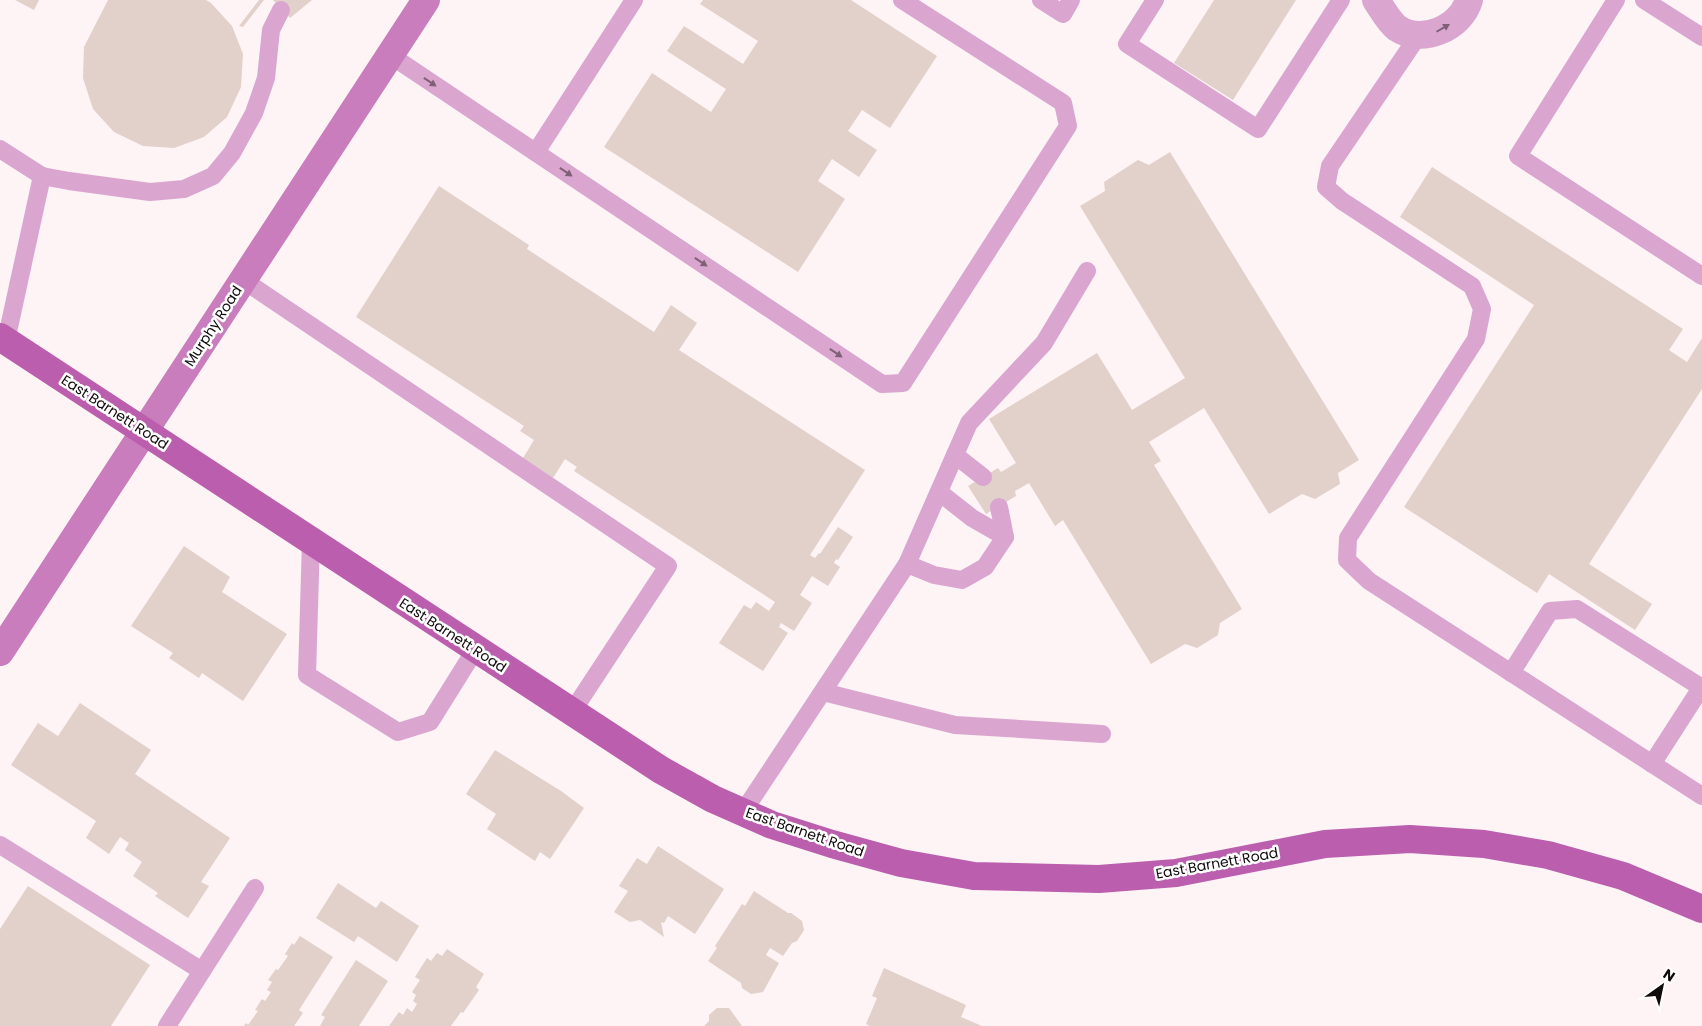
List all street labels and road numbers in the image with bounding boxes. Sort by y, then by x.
street label: Murphy Road [179,282,247,370]
street label: East Barnett Road [58,370,172,454]
street label: East Barnett Road [396,593,510,677]
street label: East Barnett Road [743,802,867,862]
street label: East Barnett Road [1154,842,1280,884]

